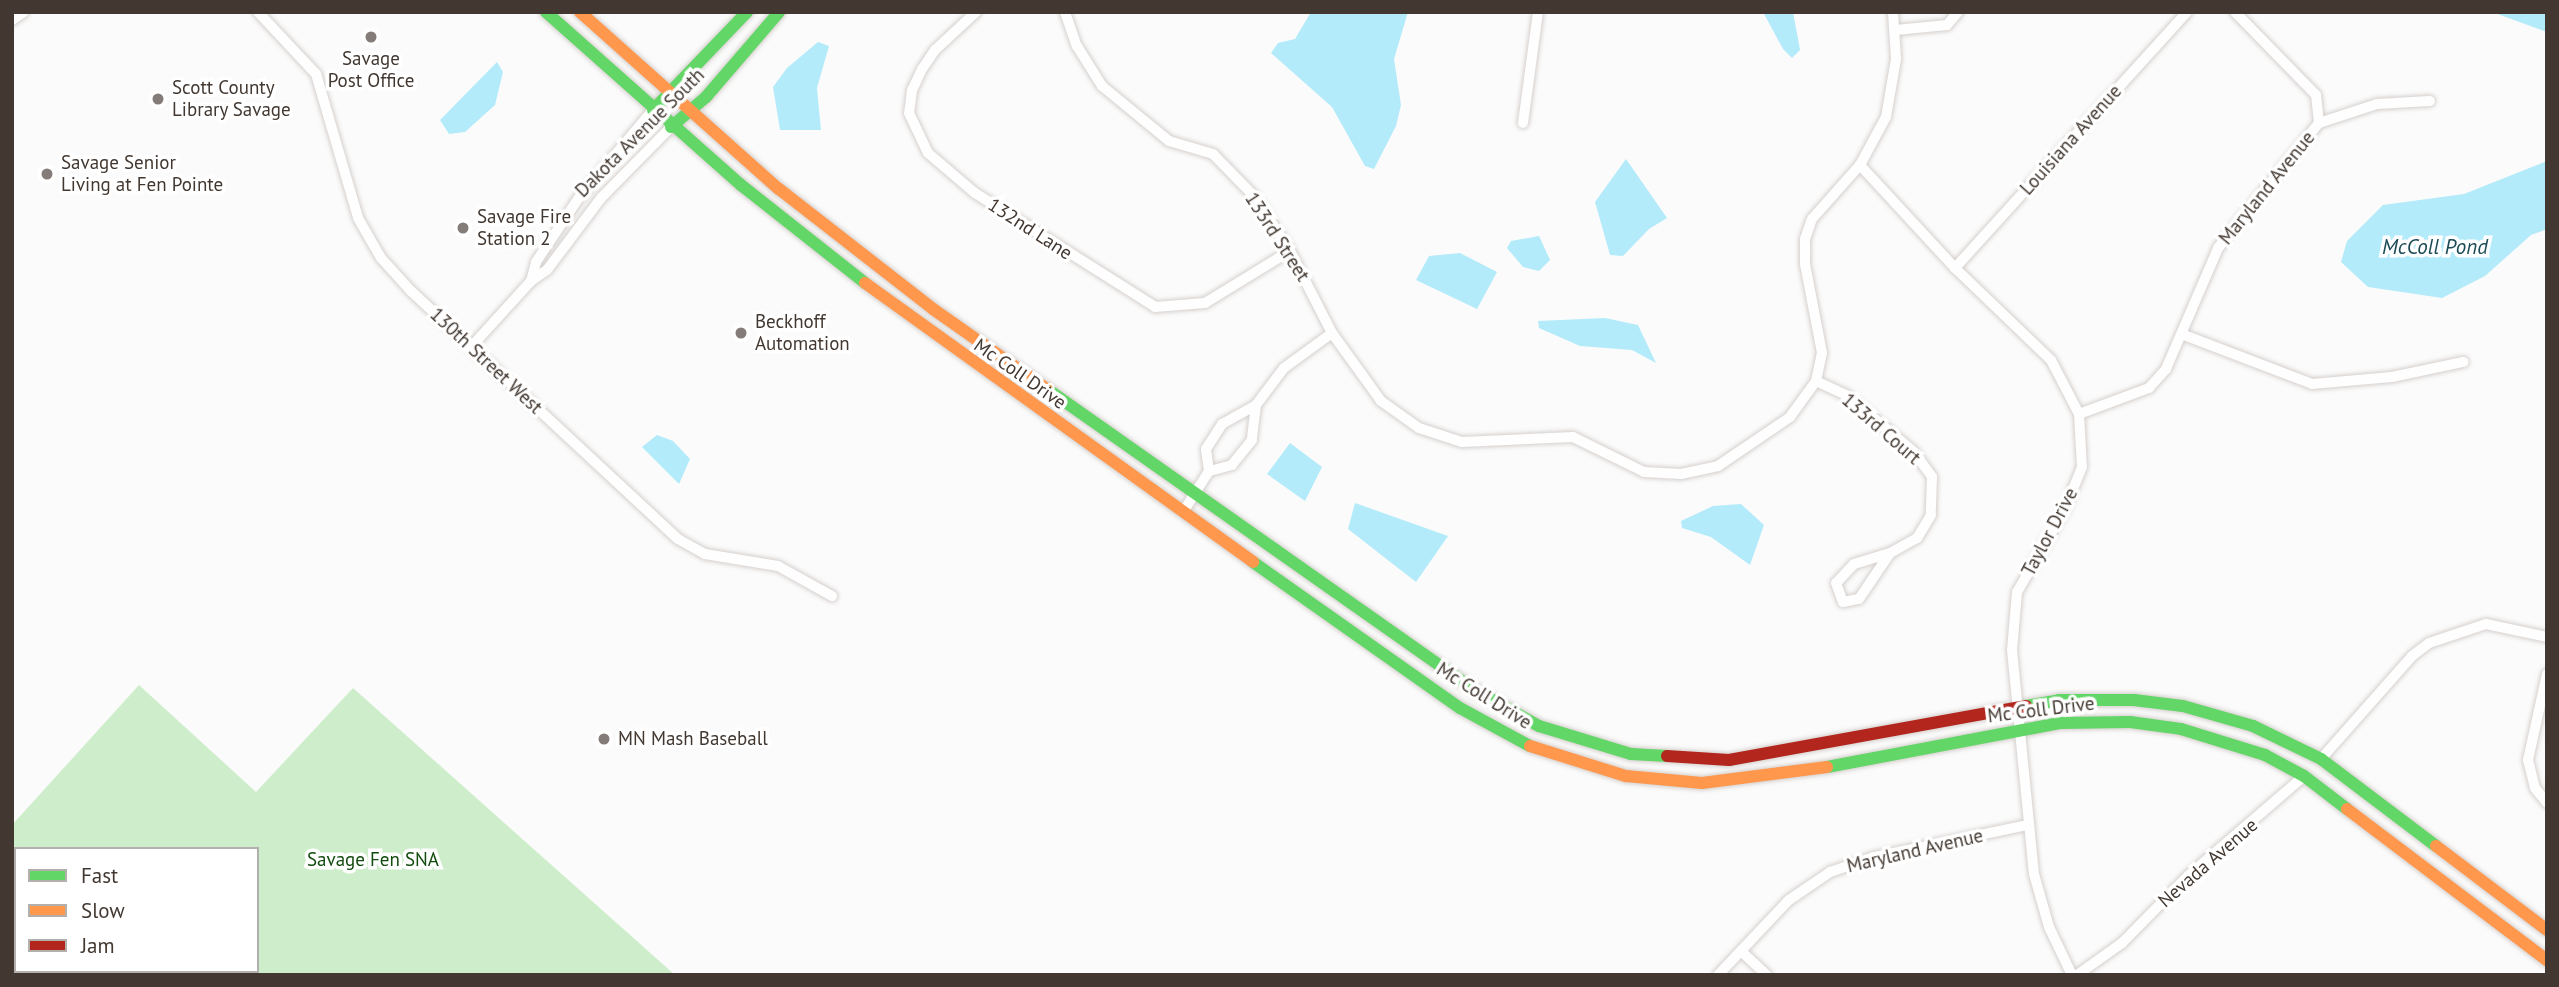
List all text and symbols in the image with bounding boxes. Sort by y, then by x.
marker: Savage Post Office [363,29,379,45]
place label: Savage Post Office [328,48,414,92]
street label: Dakota Avenue South [571,64,709,202]
place label: Scott County Library Savage [172,77,291,121]
street label: Louisiana Avenue [2015,80,2127,200]
marker: Scott County Library Savage [150,91,166,107]
street label: Maryland Avenue [2214,127,2320,249]
place label: Savage Senior Living at Fen Pointe [61,152,223,196]
marker: Savage Senior Living at Fen Pointe [39,166,55,182]
street label: 133rd Street [1240,188,1314,286]
street label: 132nd Lane [984,193,1076,265]
place label: Savage Fire Station 2 [477,206,571,250]
marker: Savage Fire Station 2 [455,220,471,236]
water label: McColl Pond [2382,234,2488,260]
street label: 130th Street West [425,303,547,419]
place label: Beckhoff Automation [755,311,850,355]
marker: Beckhoff Automation [733,325,749,341]
street label: Mc Coll Drive [969,334,1071,414]
street label: 133rd Court [1837,389,1925,469]
street label: Taylor Drive [2017,484,2083,580]
street label: Mc Coll Drive [1432,658,1536,734]
street label: Mc Coll Drive [1986,692,2096,728]
place label: MN Mash Baseball [618,728,768,750]
marker: MN Mash Baseball [596,731,612,747]
street label: Nevada Avenue [2153,814,2263,912]
street label: Maryland Avenue [1844,824,1986,878]
legend [14,847,259,973]
park label: Savage Fen SNA [307,849,439,871]
text: Fast [81,862,118,889]
text: Slow [81,897,125,924]
text: Jam [81,932,115,959]

